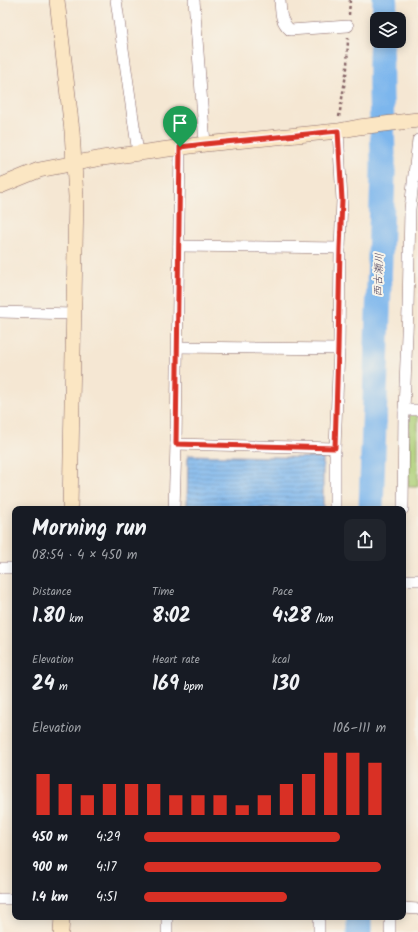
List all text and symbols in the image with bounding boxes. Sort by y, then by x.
map controls [370,12,406,48]
button: layers [370,12,406,48]
pin [163,106,197,147]
icon: arrive [169,112,191,134]
water label: 西古瀬川 [369,253,389,297]
text: Morning run [32,512,147,547]
button: share [344,519,386,561]
text: 08:54 · 4 × 450 m [32,545,137,566]
text: Distance [32,583,72,601]
text: Time [152,583,174,601]
text: Pace [272,583,293,601]
text: 1.80 [32,601,65,633]
text: 8:02 [152,601,191,633]
text: 4:28 [272,601,311,633]
text: km [65,610,83,628]
text: /km [311,610,334,628]
text: Elevation [32,651,74,669]
text: Heart rate [152,651,200,669]
text: kcal [272,651,290,669]
text: 24 [32,669,55,701]
text: 169 [152,669,179,701]
text: 130 [272,669,299,701]
text: m [55,678,68,696]
text: bpm [179,678,203,696]
text: Elevation [32,718,81,739]
text: 106–111 m [332,718,386,739]
text: 450 m [32,827,68,848]
text: 4:29 [96,827,120,848]
text: 900 m [32,857,68,878]
text: 4:17 [96,857,116,878]
text: 1.4 km [32,887,68,908]
text: 4:51 [96,887,117,908]

